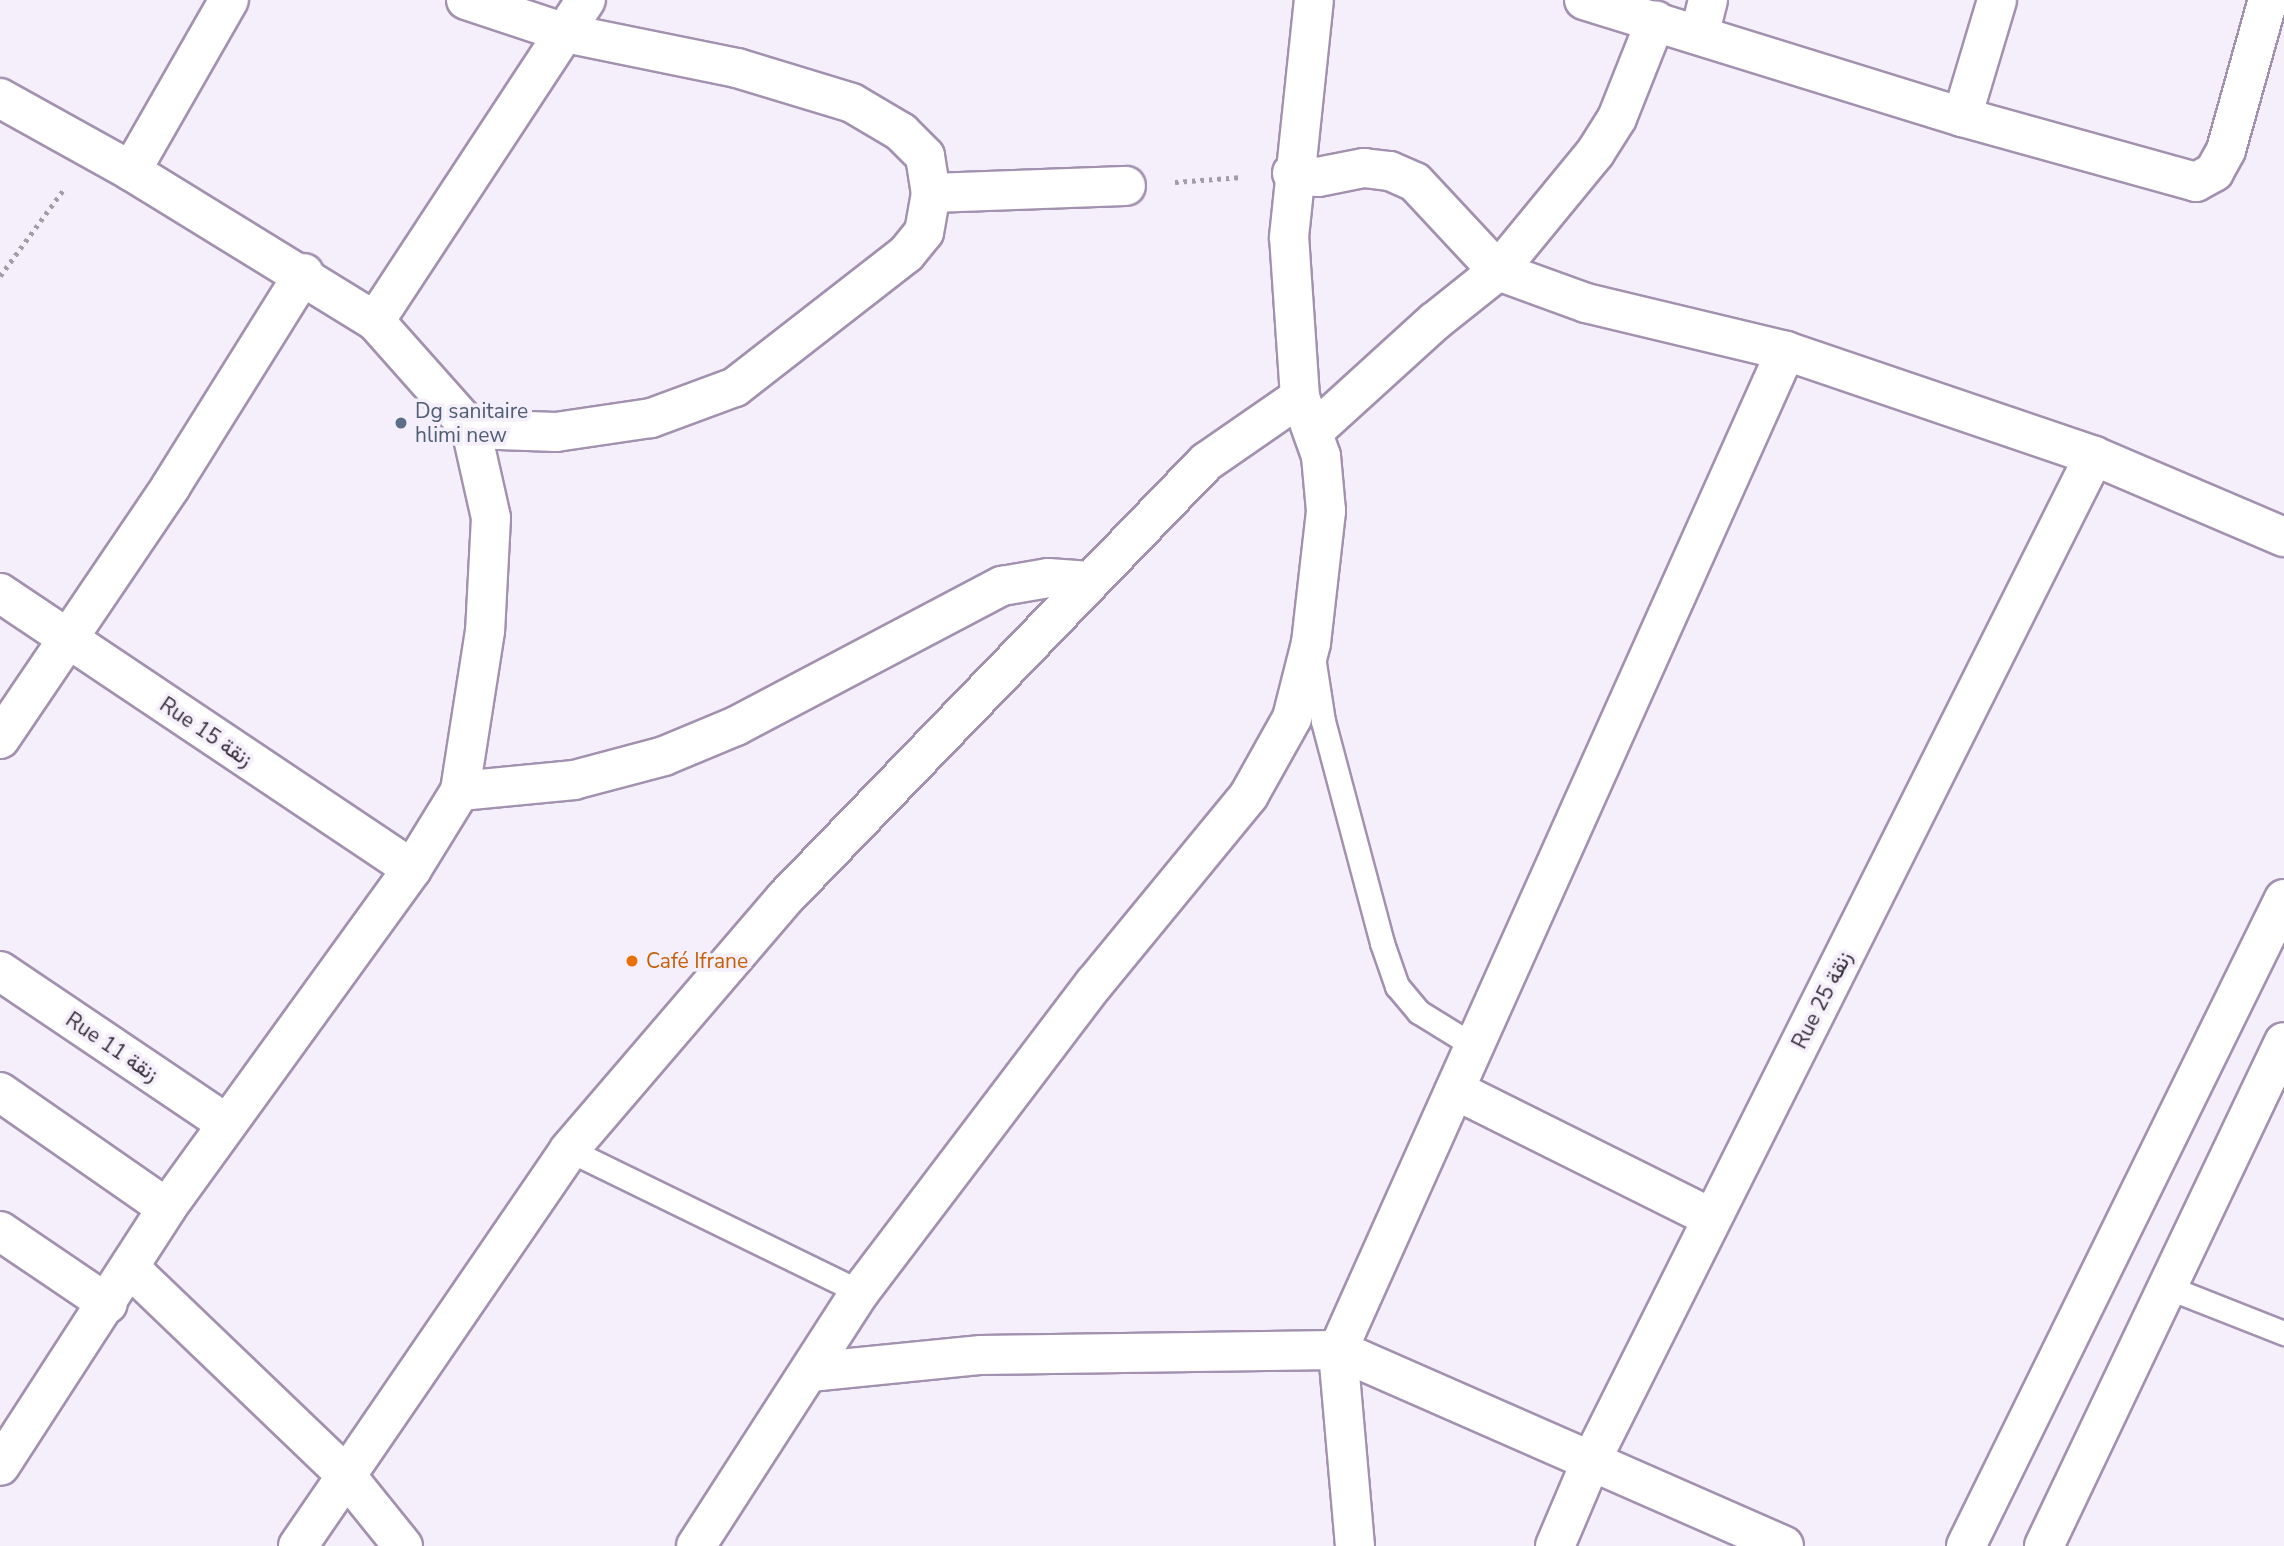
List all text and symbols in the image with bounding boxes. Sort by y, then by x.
place label: Dg sanitaire hlimi new [415,398,528,448]
marker: Dg sanitaire hlimi new [393,415,409,431]
street label: Rue 15 زنقة [155,692,257,772]
street label: Rue 25 زنقة [1787,947,1857,1053]
place label: Café Ifrane [646,948,748,974]
marker: Café Ifrane [624,953,640,969]
street label: Rue 11 زنقة [61,1007,163,1087]

